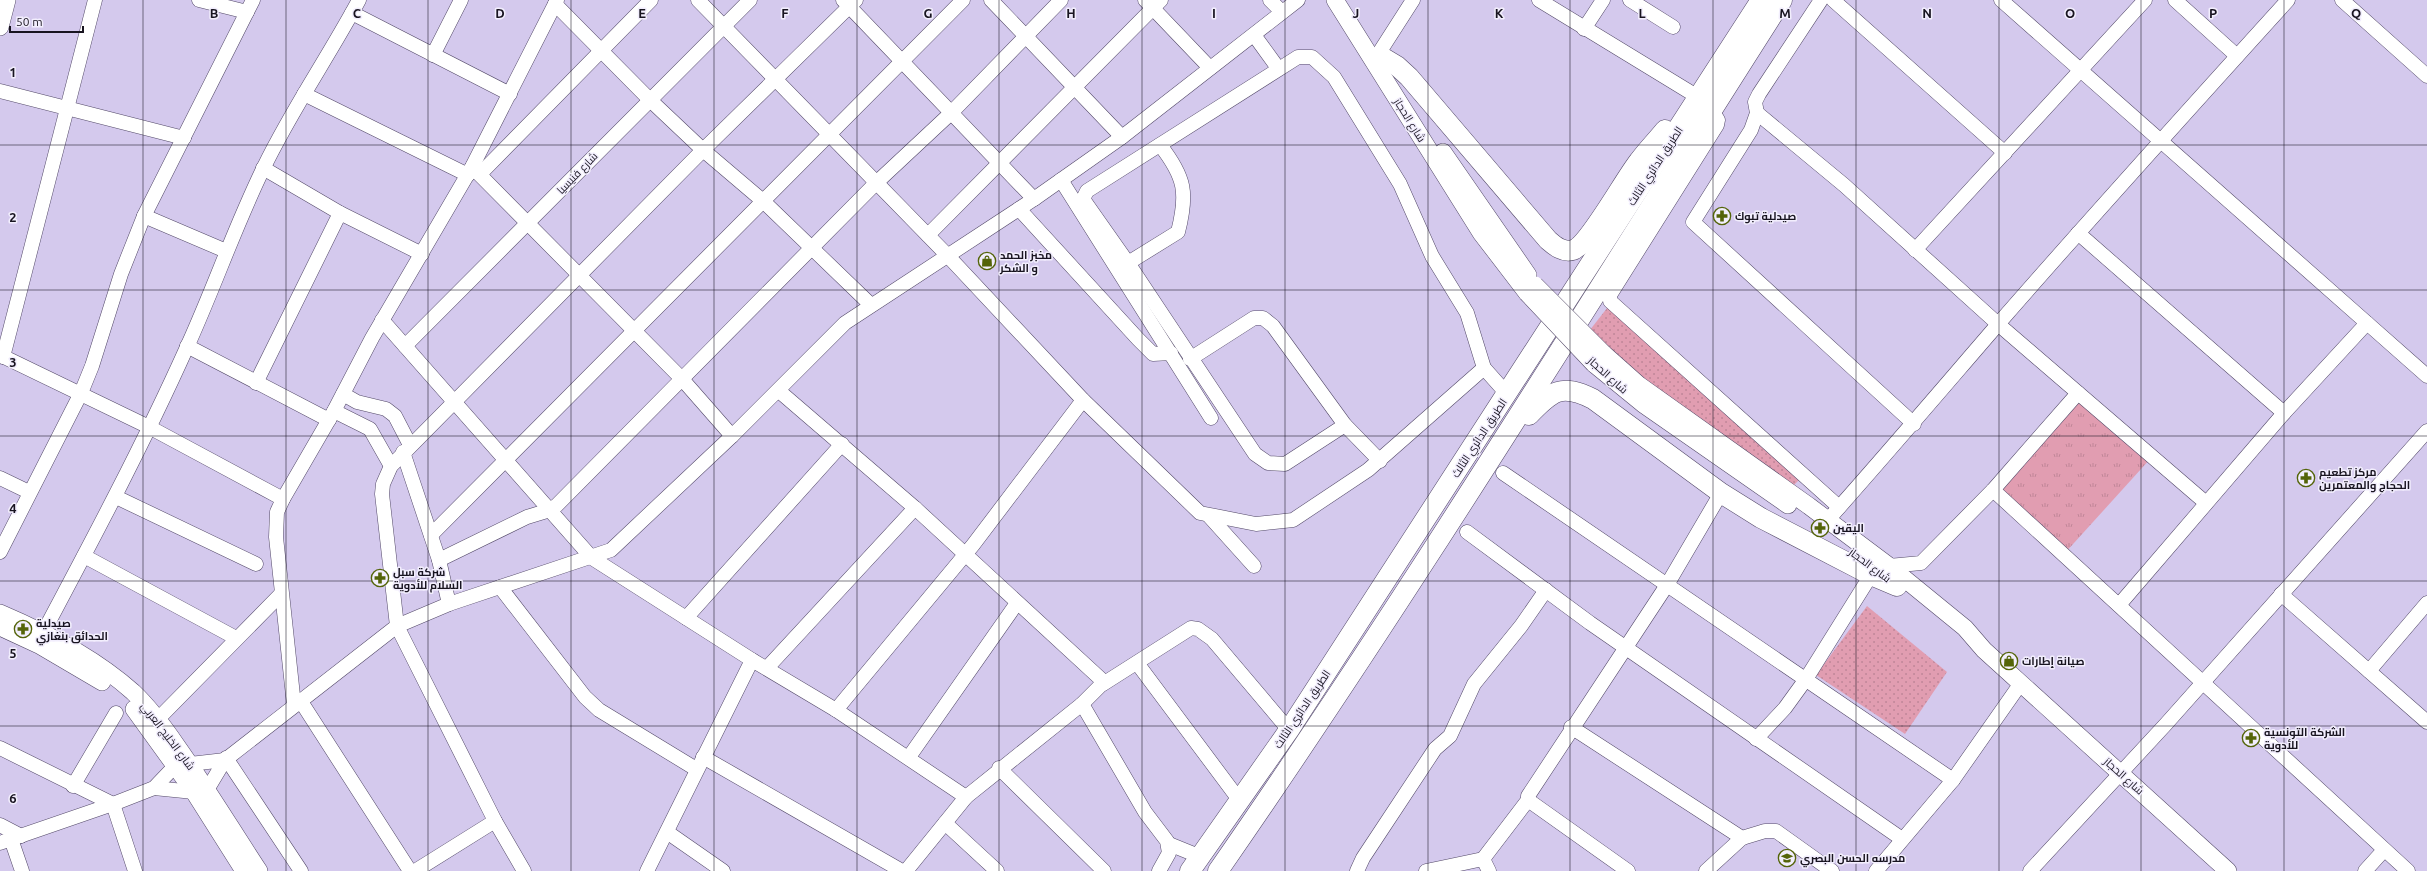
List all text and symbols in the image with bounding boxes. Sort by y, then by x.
text: B [210,6,219,20]
text: C [353,6,362,20]
text: D [495,6,505,20]
text: E [638,6,646,20]
text: F [781,6,789,20]
text: G [924,6,933,20]
text: H [1066,6,1076,20]
text: I [1212,6,1216,20]
text: J [1353,6,1359,20]
text: K [1495,6,1504,20]
text: L [1638,6,1646,20]
text: M [1779,6,1791,20]
text: N [1922,6,1932,20]
text: O [2065,6,2075,20]
text: P [2209,6,2217,20]
text: Q [2351,6,2361,20]
scale bar [10,8,83,34]
text: 50 m [16,15,43,28]
text: 1 [9,65,17,79]
street label: شارع الحجاز [1390,95,1428,145]
street label: الطريق الدائري الثالث [1625,124,1687,209]
street label: شارع فنيسيا [554,150,601,198]
pharmacy icon: صيدلية تبوك [1712,206,1732,226]
text: 2 [9,210,17,224]
place label: صيدلية تبوك [1735,210,1796,224]
place label: مخبز الحمد و الشكر [999,249,1052,276]
shop icon: مخبز الحمد و الشكر [977,251,997,271]
street label: شارع الحجاز [1584,353,1630,397]
text: 3 [9,355,17,369]
street label: الطريق الدائري الثالث [1449,396,1511,481]
place label: مركز تطعيم الحجاج والمعتمرين [2319,466,2410,493]
pharmacy icon: مركز تطعيم الحجاج والمعتمرين [2296,468,2316,488]
text: 4 [9,501,17,515]
pharmacy icon: اليقين [1810,518,1830,538]
place label: اليقين [1833,522,1864,535]
street label: شارع الحجاز [1845,545,1893,586]
place label: شركة سبل السلام للأدوية [393,566,462,593]
pharmacy icon: شركة سبل السلام للأدوية [370,568,390,588]
place label: صيدلية الحدائق بنغازي [36,617,108,646]
pharmacy icon: صيدلية الحدائق بنغازي [13,619,33,639]
text: 5 [9,646,17,660]
shop icon: صيانة إطارات [1999,651,2019,671]
place label: صيانة إطارات [2022,655,2084,668]
street label: الطريق الدائري الثالث [1271,668,1335,752]
street label: شارع الخليج العربي [136,700,197,774]
place label: الشركة التونسية للأدوية [2264,726,2345,753]
pharmacy icon: الشركة التونسية للأدوية [2241,728,2261,748]
street label: شارع الحجاز [2100,754,2146,798]
text: 6 [9,791,17,805]
school or university icon: مدرسه الحسن البصري [1777,848,1797,868]
place label: مدرسه الحسن البصري [1800,852,1905,868]

